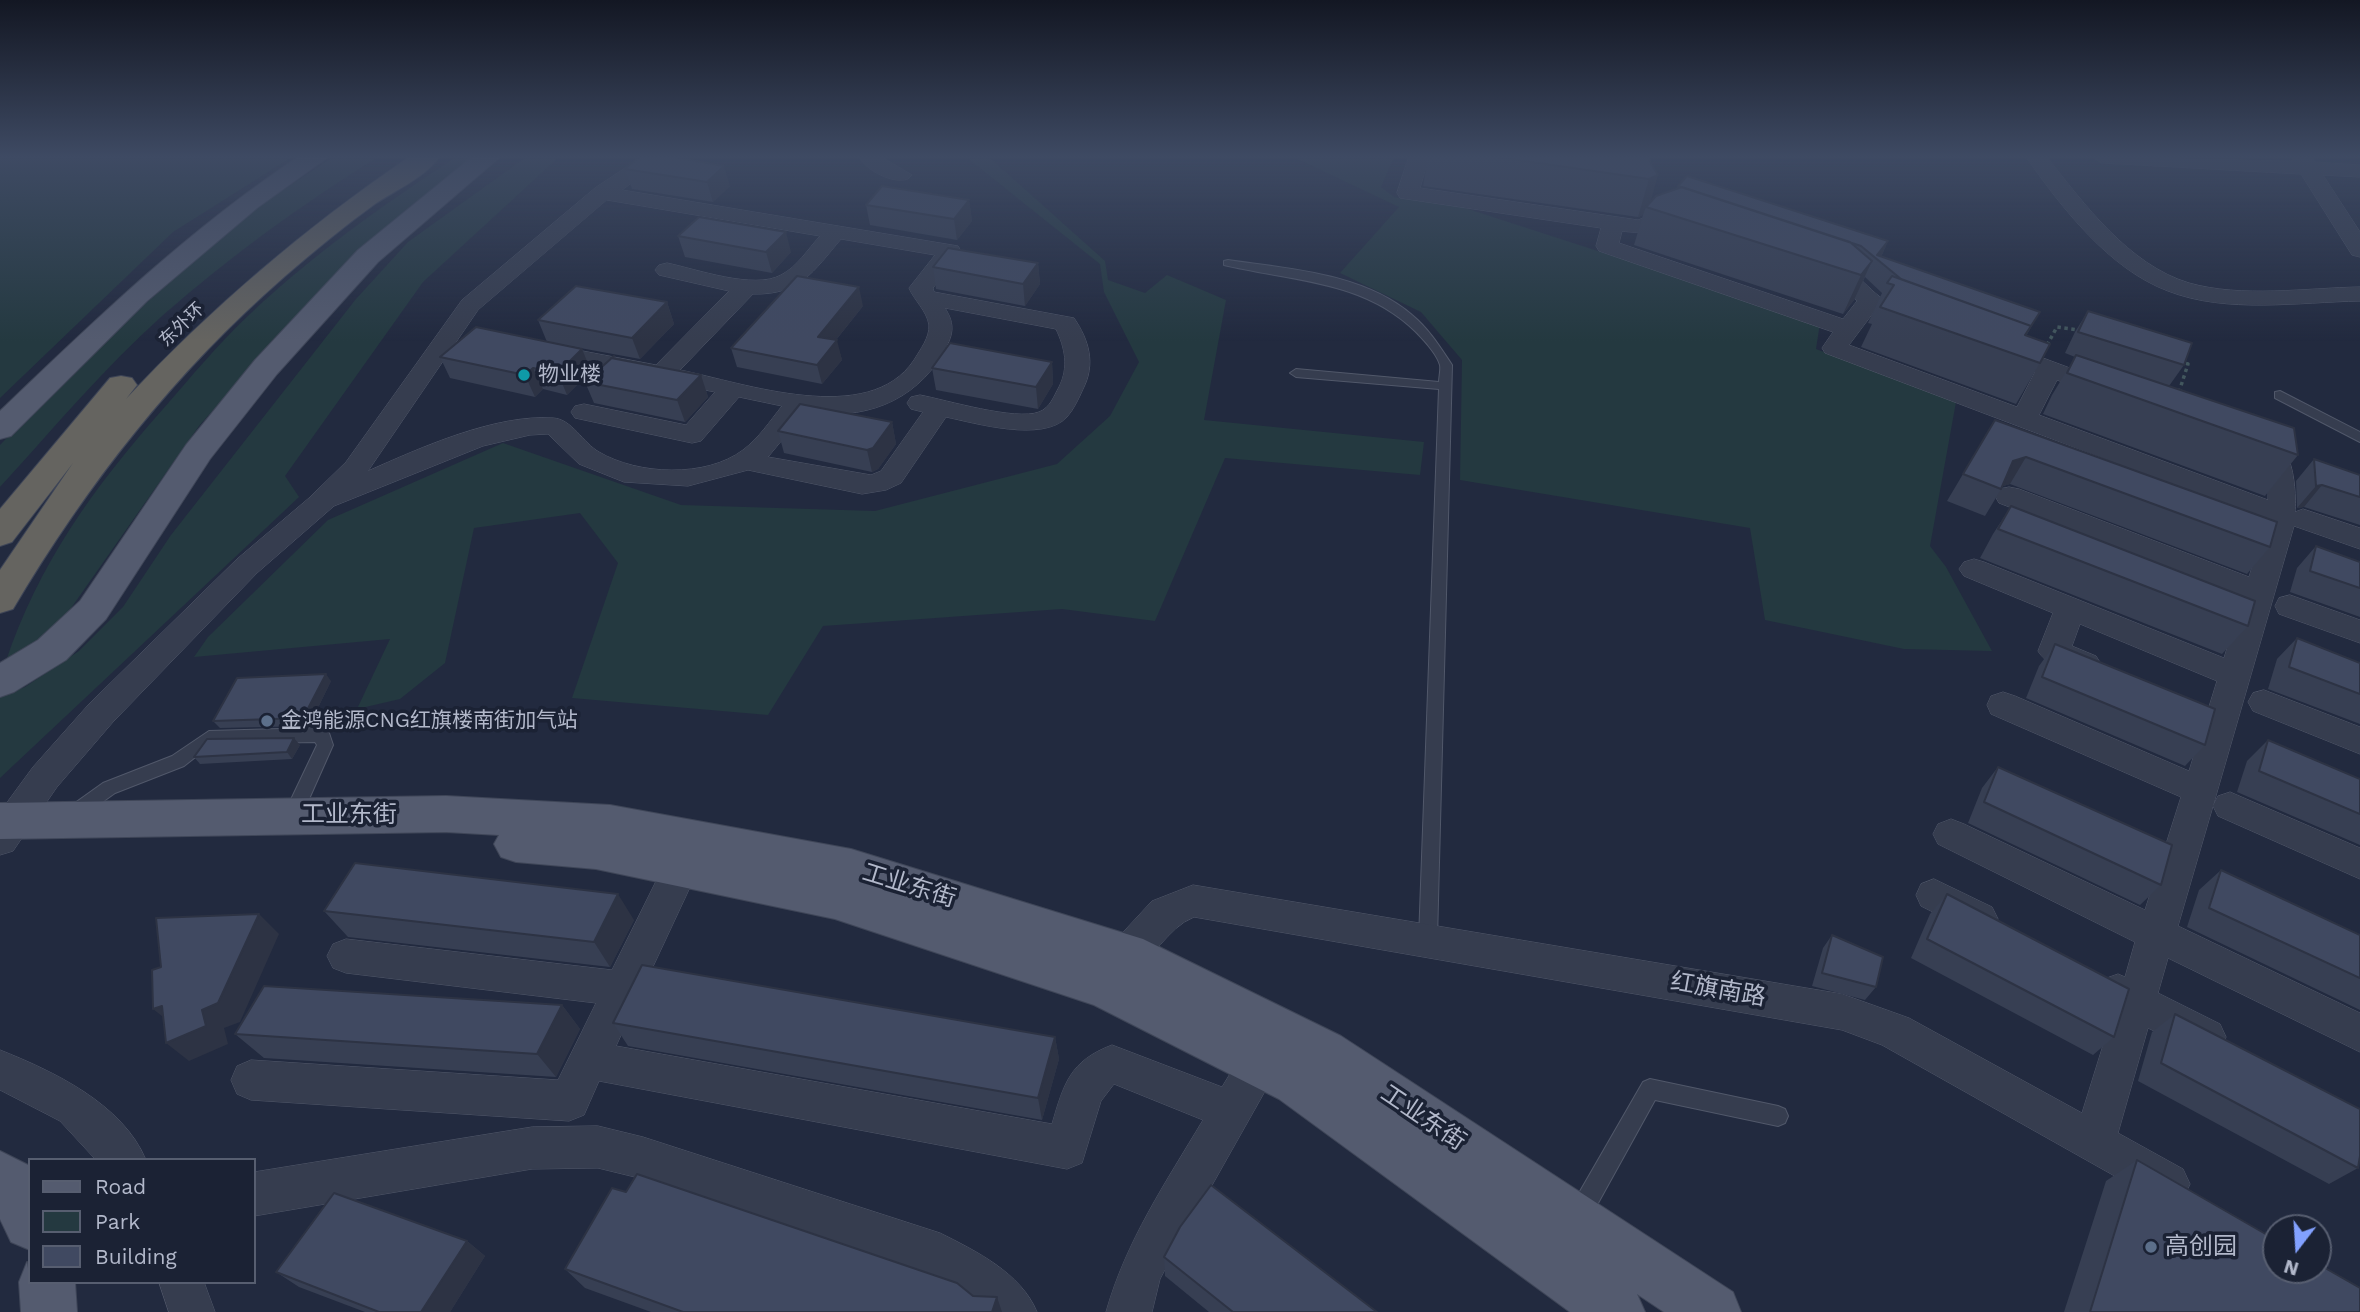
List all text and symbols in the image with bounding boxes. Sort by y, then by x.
street label: 东外环 [155,298,209,352]
place label: 物业楼 [538,362,601,388]
marker: 物业楼 [516,367,532,383]
place label: 金鸿能源CNG红旗楼南街加气站 [281,708,578,734]
marker: 金鸿能源CNG红旗楼南街加气站 [259,713,275,729]
street label: 工业东街 [301,801,397,829]
street label: 工业东街 [859,858,959,914]
street label: 红旗南路 [1668,967,1768,1013]
street label: 工业东街 [1375,1079,1471,1157]
legend [28,1158,256,1284]
text: Road [95,1174,146,1199]
text: Park [95,1209,140,1234]
north arrow [2262,1214,2332,1284]
place label: 高创园 [2165,1233,2237,1261]
marker: 高创园 [2143,1239,2159,1255]
text: Building [95,1244,177,1269]
text: N [2281,1255,2301,1281]

